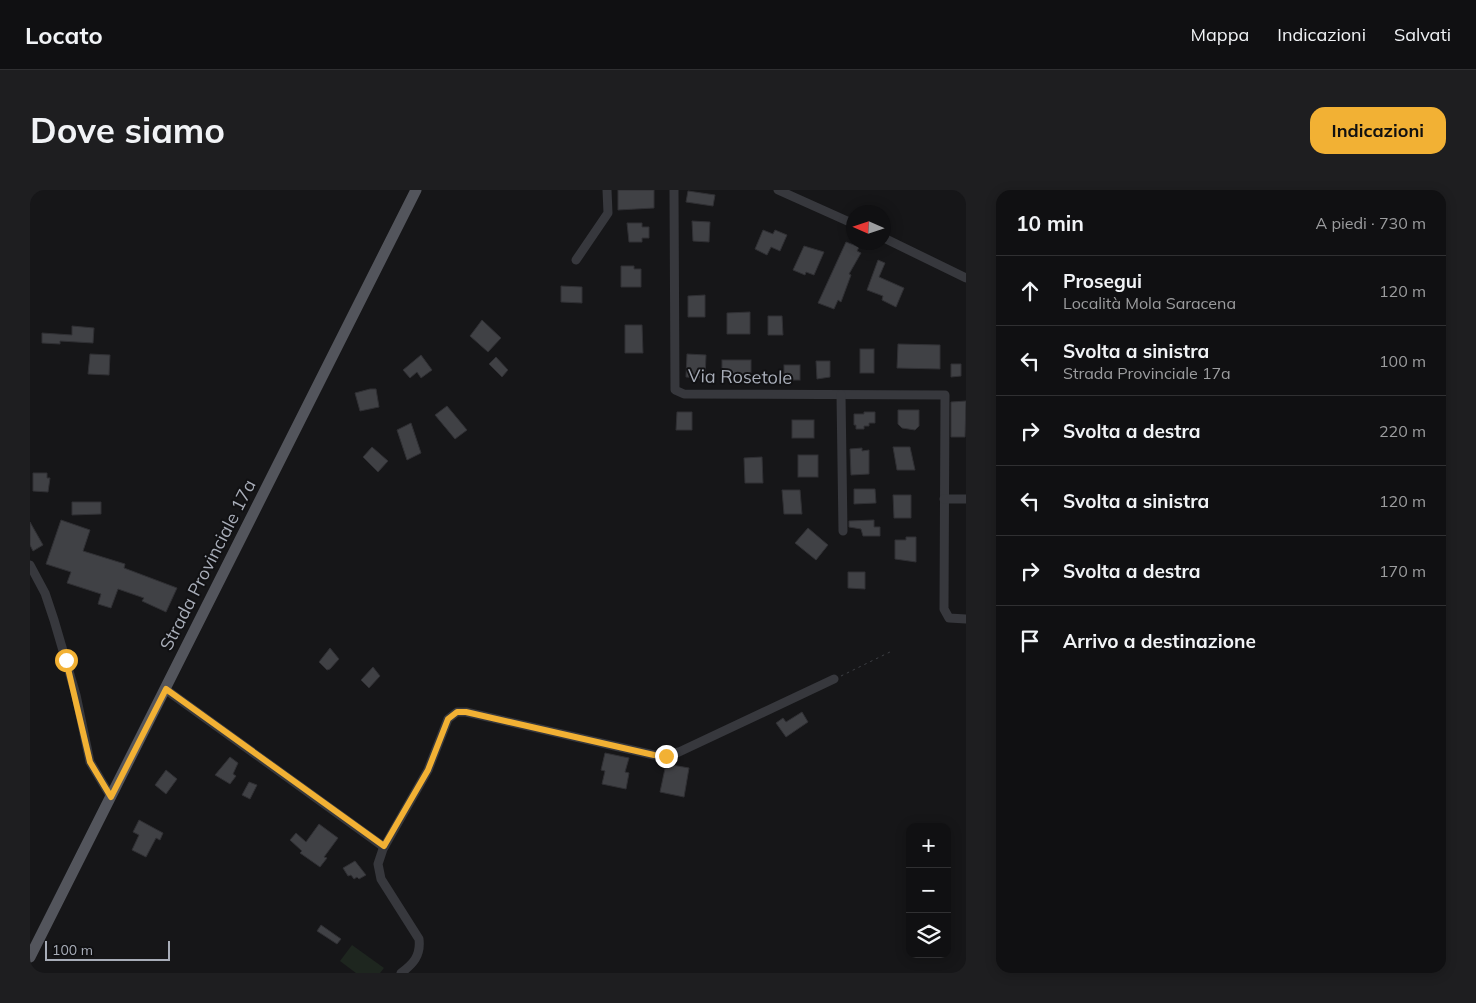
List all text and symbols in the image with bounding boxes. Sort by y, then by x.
text: Locato [25,20,103,50]
text: Mappa [1191,23,1249,46]
text: Indicazioni [1277,23,1366,46]
text: Salvati [1394,23,1451,46]
button: Indicazioni [1310,107,1446,154]
text: Dove siamo [30,108,225,152]
north arrow [846,205,891,250]
text: 10 min [1016,210,1084,236]
text: A piedi · 730 m [1315,213,1426,233]
text: Prosegui [1063,269,1142,293]
icon: ahead [1016,277,1044,305]
text: 120 m [1379,281,1426,301]
text: Località Mola Saracena [1063,293,1236,313]
text: Svolta a sinistra [1063,339,1209,363]
icon: left [1016,347,1044,375]
text: 100 m [1379,351,1426,371]
text: Strada Provinciale 17a [1063,363,1231,383]
street label: Via Rosetole [688,364,792,389]
icon: right [1016,417,1044,445]
text: Svolta a destra [1063,419,1201,443]
text: 220 m [1379,421,1426,441]
street label: Strada Provinciale 17a [154,475,261,654]
icon: left [1016,487,1044,515]
text: Svolta a sinistra [1063,489,1209,513]
text: 120 m [1379,491,1426,511]
icon: right [1016,557,1044,585]
text: Svolta a destra [1063,559,1201,583]
text: 170 m [1379,561,1426,581]
icon: arrive [1016,627,1044,655]
text: Arrivo a destinazione [1063,629,1256,653]
route start [55,649,78,672]
route end [655,745,678,768]
map controls [906,823,951,958]
button: + [906,823,951,868]
button: − [906,868,951,913]
button: layers [906,913,951,958]
scale bar [45,938,170,961]
text: 100 m [52,941,93,959]

